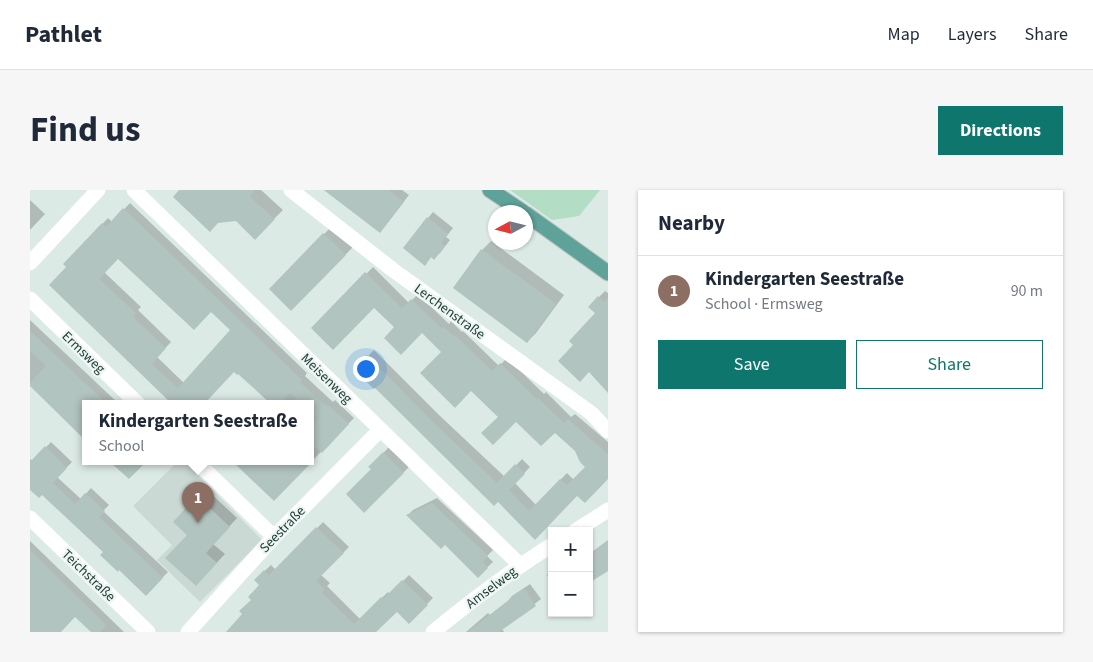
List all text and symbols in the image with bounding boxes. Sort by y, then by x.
text: Pathlet [25,17,102,52]
text: Map [888,22,920,47]
text: Layers [948,22,997,47]
text: Share [1025,22,1068,47]
text: Find us [30,105,140,155]
button: Directions [938,106,1063,155]
north arrow [488,205,533,250]
text: Nearby [658,208,725,238]
text: Kindergarten Seestraße [705,266,904,293]
street label: Lerchenstraße [410,279,489,345]
text: 1 [670,280,678,302]
text: 90 m [1011,280,1043,302]
text: School · Ermsweg [705,293,823,315]
street label: Ermsweg [57,327,110,379]
button: Save [658,340,846,389]
button: Share [856,340,1043,389]
street label: Meisenweg [296,349,357,408]
your location [353,356,379,382]
popup [82,400,314,465]
text: Kindergarten Seestraße [98,408,298,435]
text: School [98,435,144,457]
pin: 1 [182,482,214,523]
street label: Seestraße [255,502,310,558]
map controls [548,527,593,617]
button: + [548,527,593,572]
street label: Teichstraße [57,545,120,607]
street label: Amselweg [462,562,521,614]
button: − [548,572,593,617]

